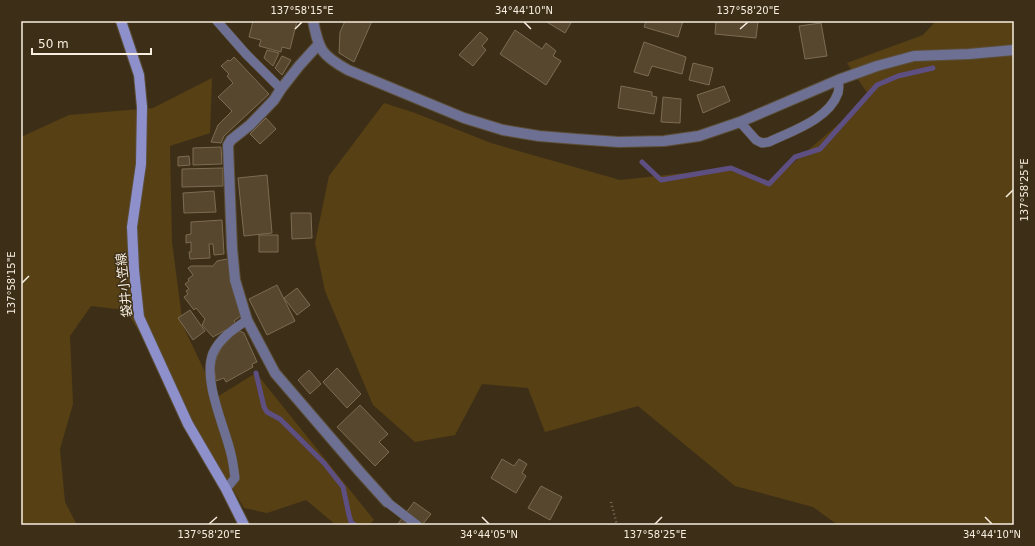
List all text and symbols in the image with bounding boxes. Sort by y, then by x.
text: 137°58'15"E [270,5,334,16]
text: 34°44'10"N [495,5,553,16]
text: 137°58'20"E [716,5,780,16]
scale bar [32,30,151,56]
text: 50 m [38,37,69,51]
text: 137°58'25"E [1019,158,1030,222]
text: 137°58'15"E [6,251,17,315]
street label: 袋井小笠線 [113,252,135,318]
text: 137°58'20"E [177,529,241,540]
text: 34°44'05"N [460,529,518,540]
text: 137°58'25"E [623,529,687,540]
text: 34°44'10"N [963,529,1021,540]

